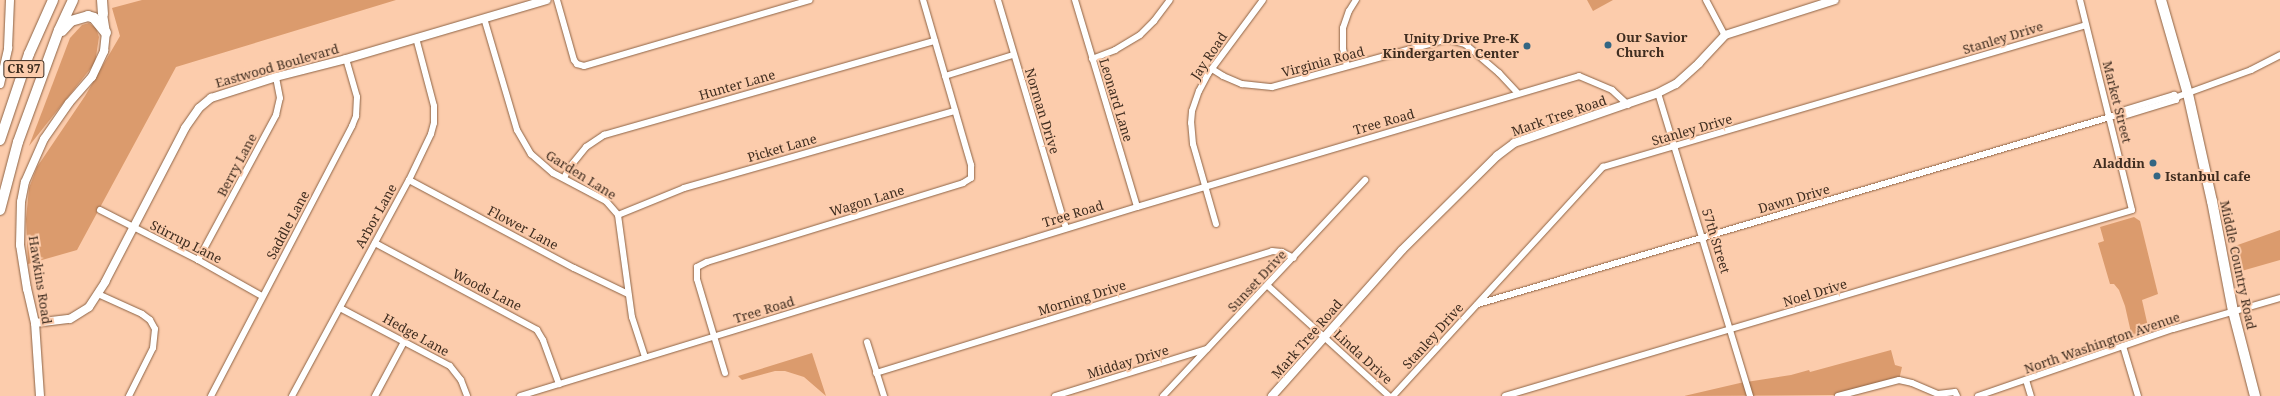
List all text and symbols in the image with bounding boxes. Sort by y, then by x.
street label: Stanley Drive [1961,18,2045,58]
street label: Jay Road [1188,29,1230,83]
place label: Our Savior Church [1616,30,1688,61]
place label: Unity Drive Pre-K Kindergarten Center [1383,31,1519,62]
marker: Our Savior Church [1603,40,1613,50]
street label: Eastwood Boulevard [214,41,340,91]
marker: Unity Drive Pre-K Kindergarten Center [1522,41,1532,51]
street label: Virginia Road [1280,43,1366,81]
street label: Leonard Lane [1096,56,1136,144]
road number: CR 97 [3,59,45,79]
street label: Market Street [2099,59,2135,145]
street label: Norman Drive [1022,66,1062,156]
street label: Hunter Lane [697,67,777,103]
street label: Mark Tree Road [1510,92,1608,140]
street label: Tree Road [1352,106,1416,138]
street label: Stanley Drive [1650,111,1734,149]
street label: Berry Lane [214,131,260,199]
street label: Picket Lane [746,131,818,165]
street label: Garden Lane [543,147,619,203]
place label: Aladdin [2093,155,2145,171]
marker: Aladdin [2148,158,2158,168]
place label: Istanbul cafe [2165,168,2251,184]
marker: Istanbul cafe [2152,171,2162,181]
street label: Arbor Lane [352,181,400,251]
street label: Dawn Drive [1756,181,1832,217]
street label: Wagon Lane [828,182,906,220]
street label: Saddle Lane [263,188,313,262]
street label: Tree Road [1041,197,1105,231]
street label: Middle Country Road [2217,199,2259,331]
street label: Flower Lane [485,203,561,253]
street label: 57th Street [1699,207,1733,275]
street label: Stirrup Lane [148,217,224,267]
street label: Hawkins Road [25,235,55,325]
street label: Sunset Drive [1224,247,1290,315]
street label: Woods Lane [450,266,524,314]
street label: Noel Drive [1781,276,1849,310]
street label: Morning Drive [1036,277,1128,319]
street label: Tree Road [732,293,796,327]
street label: Mark Tree Road [1269,296,1345,382]
street label: Stanley Drive [1399,300,1467,372]
street label: North Washington Avenue [2022,309,2182,377]
street label: Hedge Lane [380,310,452,360]
street label: Linda Drive [1330,327,1396,387]
street label: Midday Drive [1085,342,1171,382]

